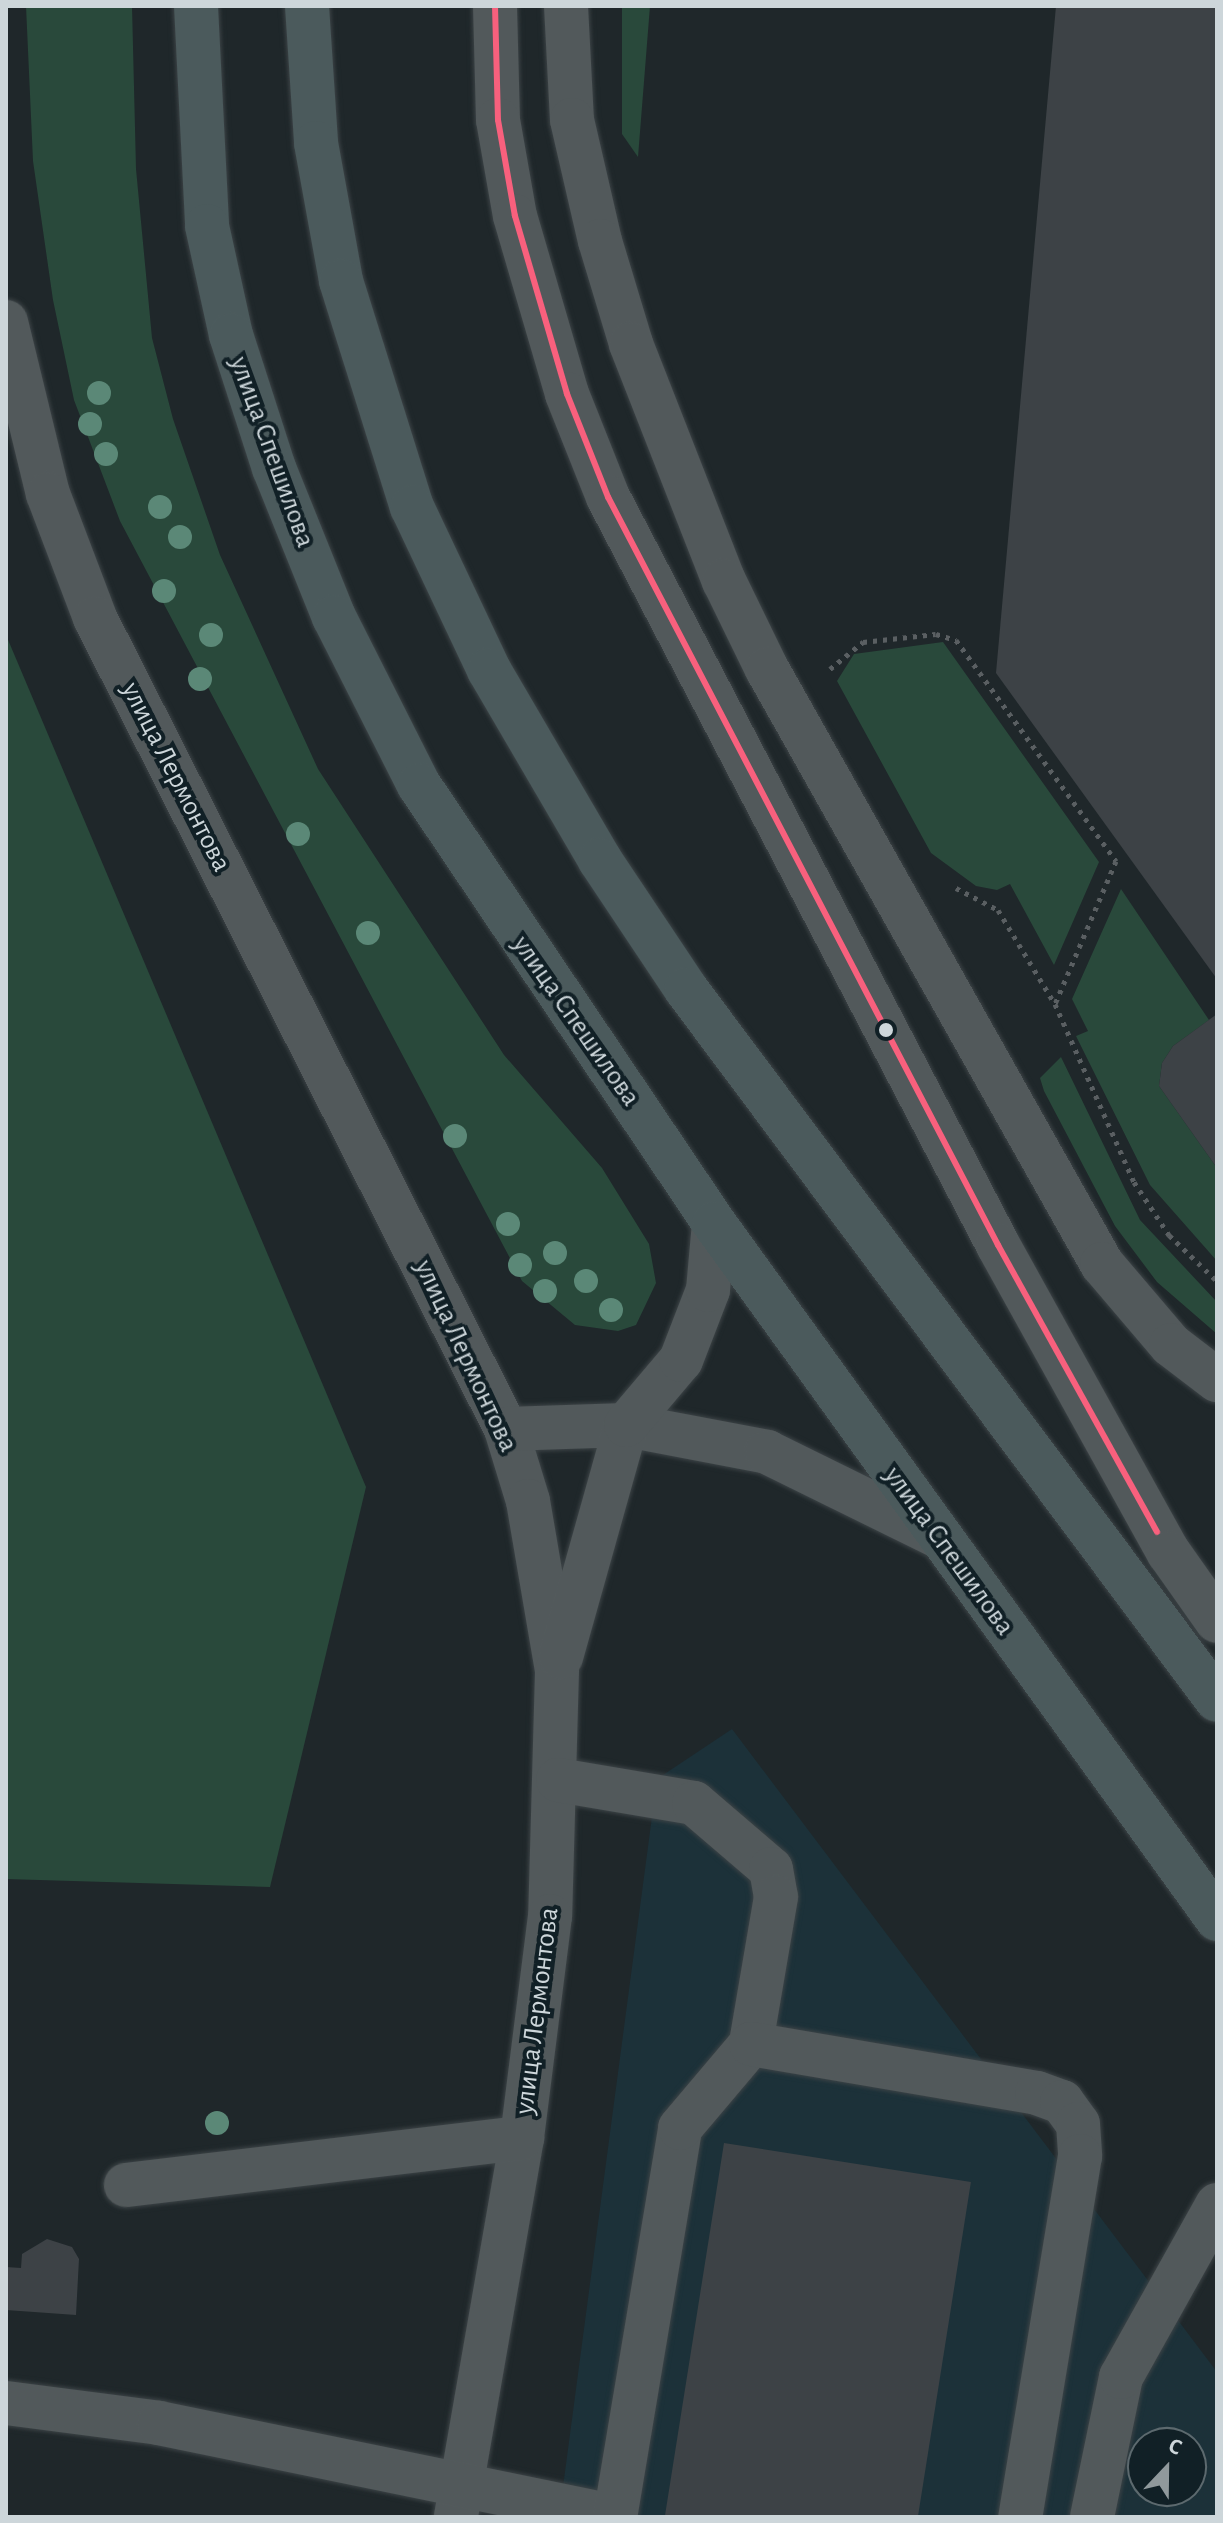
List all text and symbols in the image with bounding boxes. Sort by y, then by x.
street label: улица Спешилова [222,352,322,552]
street label: улица Лермонтова [114,677,238,877]
street label: улица Спешилова [505,929,647,1113]
unlabelled marker [878,1022,894,1038]
street label: улица Лермонтова [407,1255,525,1457]
street label: улица Спешилова [876,1460,1022,1642]
street label: улица Лермонтова [508,1906,566,2116]
north arrow [1127,2427,1207,2507]
text: С [1165,2434,1185,2459]

